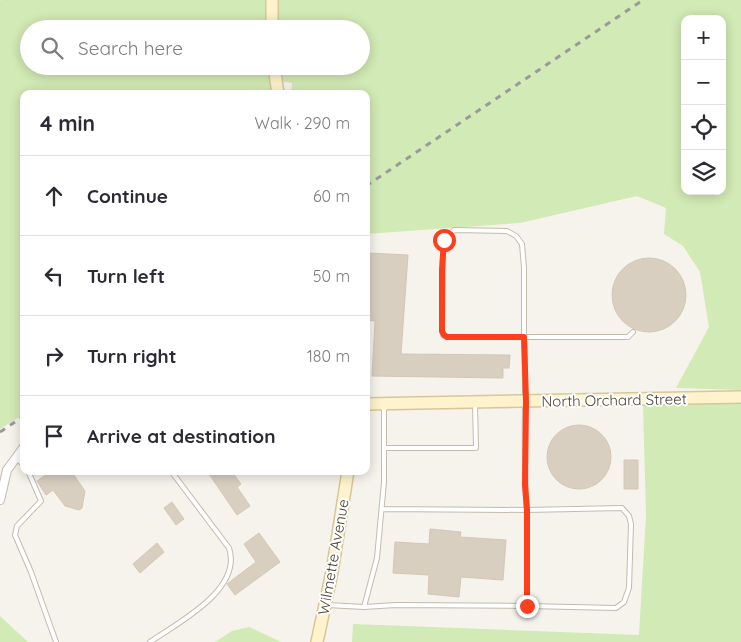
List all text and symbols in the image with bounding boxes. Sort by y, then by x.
map controls [681,15,726,195]
button: + [681,15,726,60]
search box [20,20,370,75]
icon: search [38,34,66,62]
text: Search here [78,36,183,60]
button: − [681,60,726,105]
button: locate [681,105,726,150]
text: 4 min [40,110,95,136]
text: Walk · 290 m [255,113,350,133]
button: layers [681,150,726,195]
icon: ahead [40,182,68,210]
text: Continue [87,184,168,208]
text: 60 m [313,186,350,206]
route start [433,229,456,252]
icon: left [40,262,68,290]
text: Turn left [87,264,165,288]
text: 50 m [313,266,350,286]
icon: right [40,342,68,370]
text: Turn right [87,344,176,368]
text: 180 m [307,346,350,366]
street label: North Orchard Street [541,389,687,411]
icon: arrive [40,422,68,450]
text: Arrive at destination [87,424,276,448]
street label: Wilmette Avenue [313,498,353,616]
route end [516,595,539,618]

